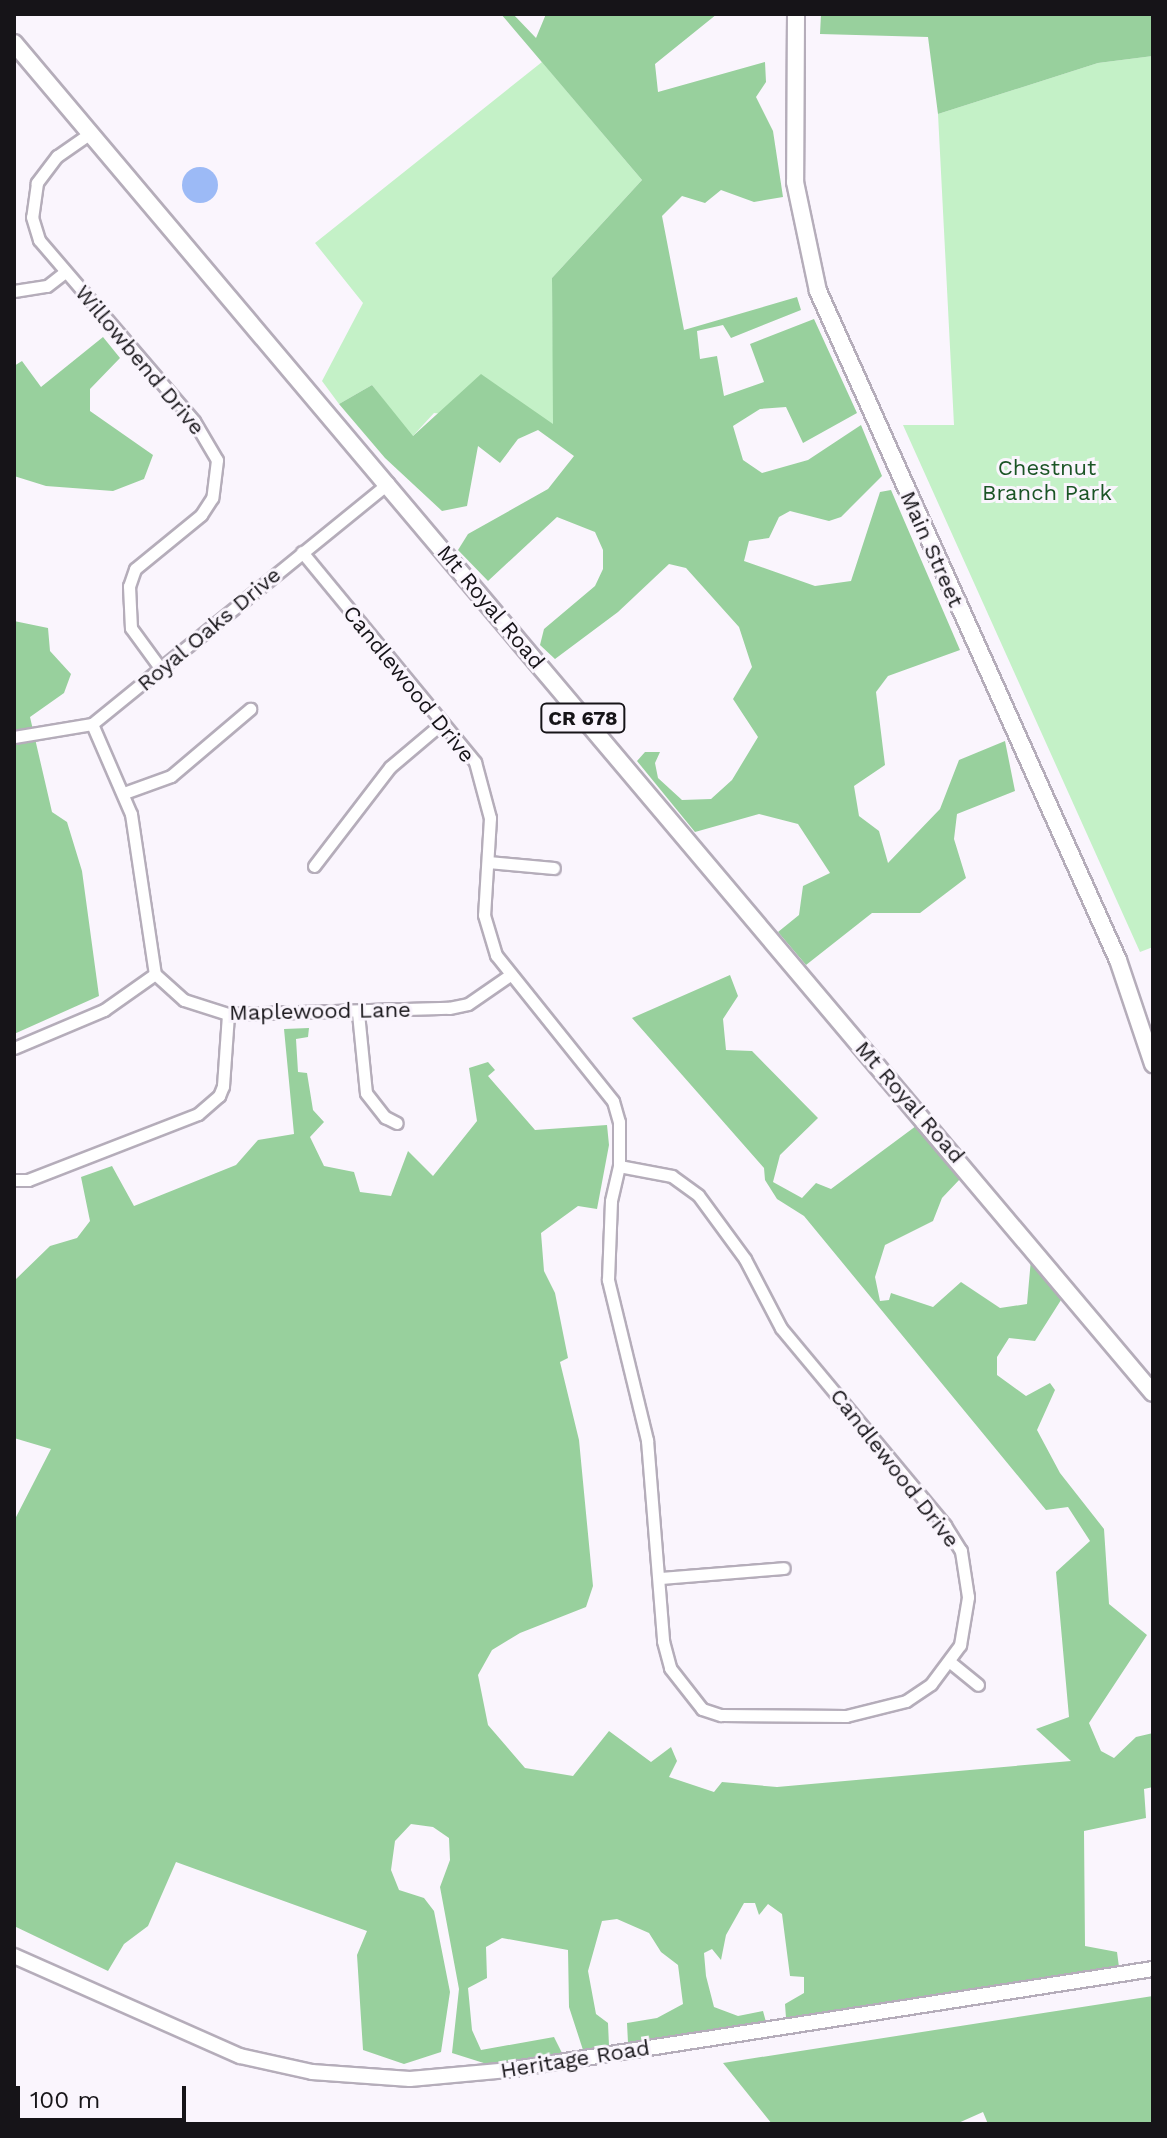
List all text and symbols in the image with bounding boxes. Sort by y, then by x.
street label: Willowbend Drive [70,280,210,440]
park label: Chestnut Branch Park [982,454,1112,506]
street label: Main Street [895,487,969,611]
street label: Mt Royal Road [431,539,551,675]
street label: Royal Oaks Drive [132,561,286,697]
street label: Candlewood Drive [338,600,480,768]
road number: CR 678 [539,702,627,734]
street label: Maplewood Lane [229,996,411,1026]
street label: Mt Royal Road [849,1035,971,1169]
street label: Candlewood Drive [825,1383,965,1553]
street label: Heritage Road [498,2034,652,2084]
scale bar [20,2070,190,2120]
text: 100 m [30,2086,100,2114]

